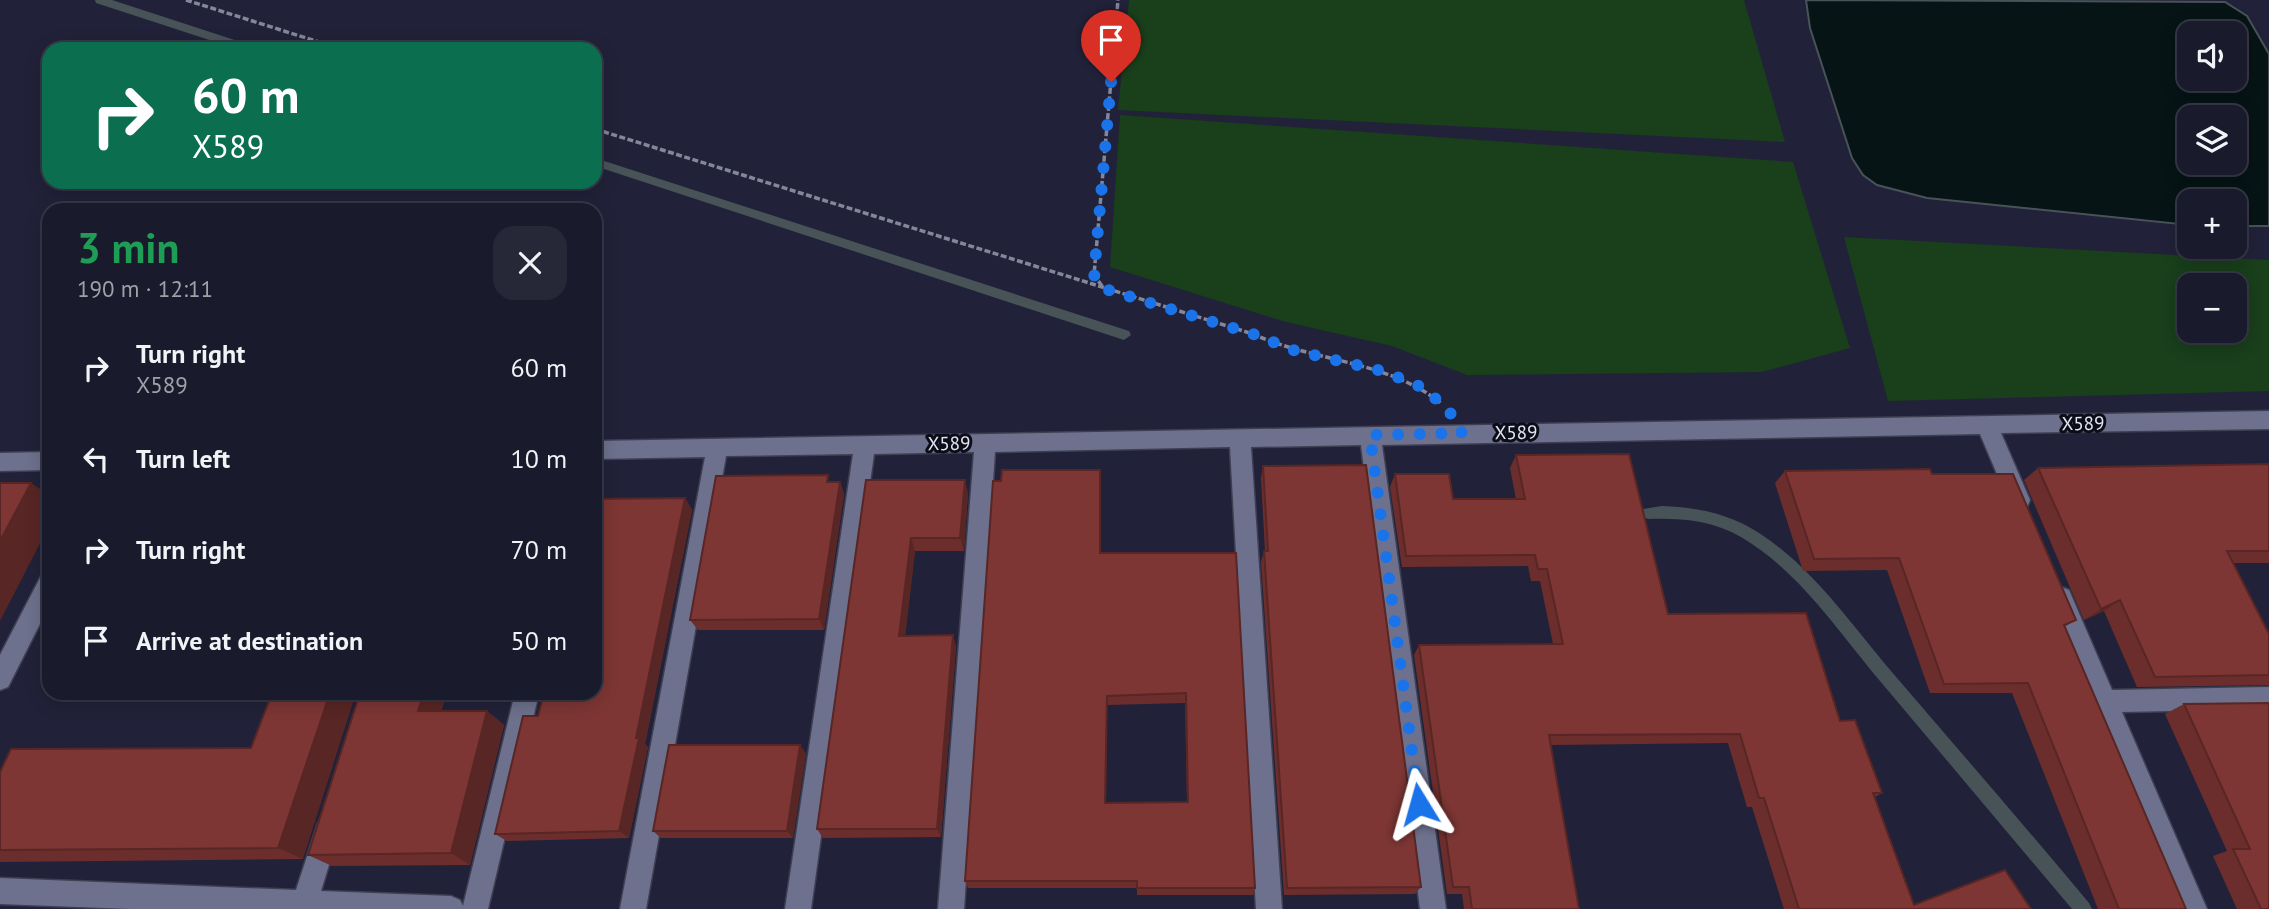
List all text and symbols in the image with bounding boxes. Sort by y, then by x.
pin [1081,10,1141,82]
icon: arrive [1092,21,1130,59]
map controls [2177,21,2247,343]
button: sound [2177,21,2247,91]
text: 60 m [192,63,299,127]
icon: right [77,70,168,161]
button: layers [2177,105,2247,175]
text: X589 [192,125,264,167]
button: + [2177,189,2247,259]
text: 3 min [77,220,179,275]
button: close [493,226,567,300]
button: − [2177,273,2247,343]
text: 190 m · 12:11 [77,274,213,303]
text: Turn right [136,337,245,370]
icon: right [77,349,115,387]
text: 60 m [511,351,567,384]
text: X589 [136,370,188,399]
street label: X589 [2061,411,2105,435]
street label: X589 [1494,420,1538,444]
street label: X589 [927,431,971,455]
icon: left [77,440,115,478]
text: Turn left [136,442,230,475]
text: 10 m [511,442,567,475]
icon: right [77,531,115,569]
text: Turn right [136,533,245,566]
text: 70 m [511,533,567,566]
icon: arrive [77,622,115,660]
text: Arrive at destination [136,624,363,657]
text: 50 m [511,624,567,657]
position arrow [1382,767,1456,841]

